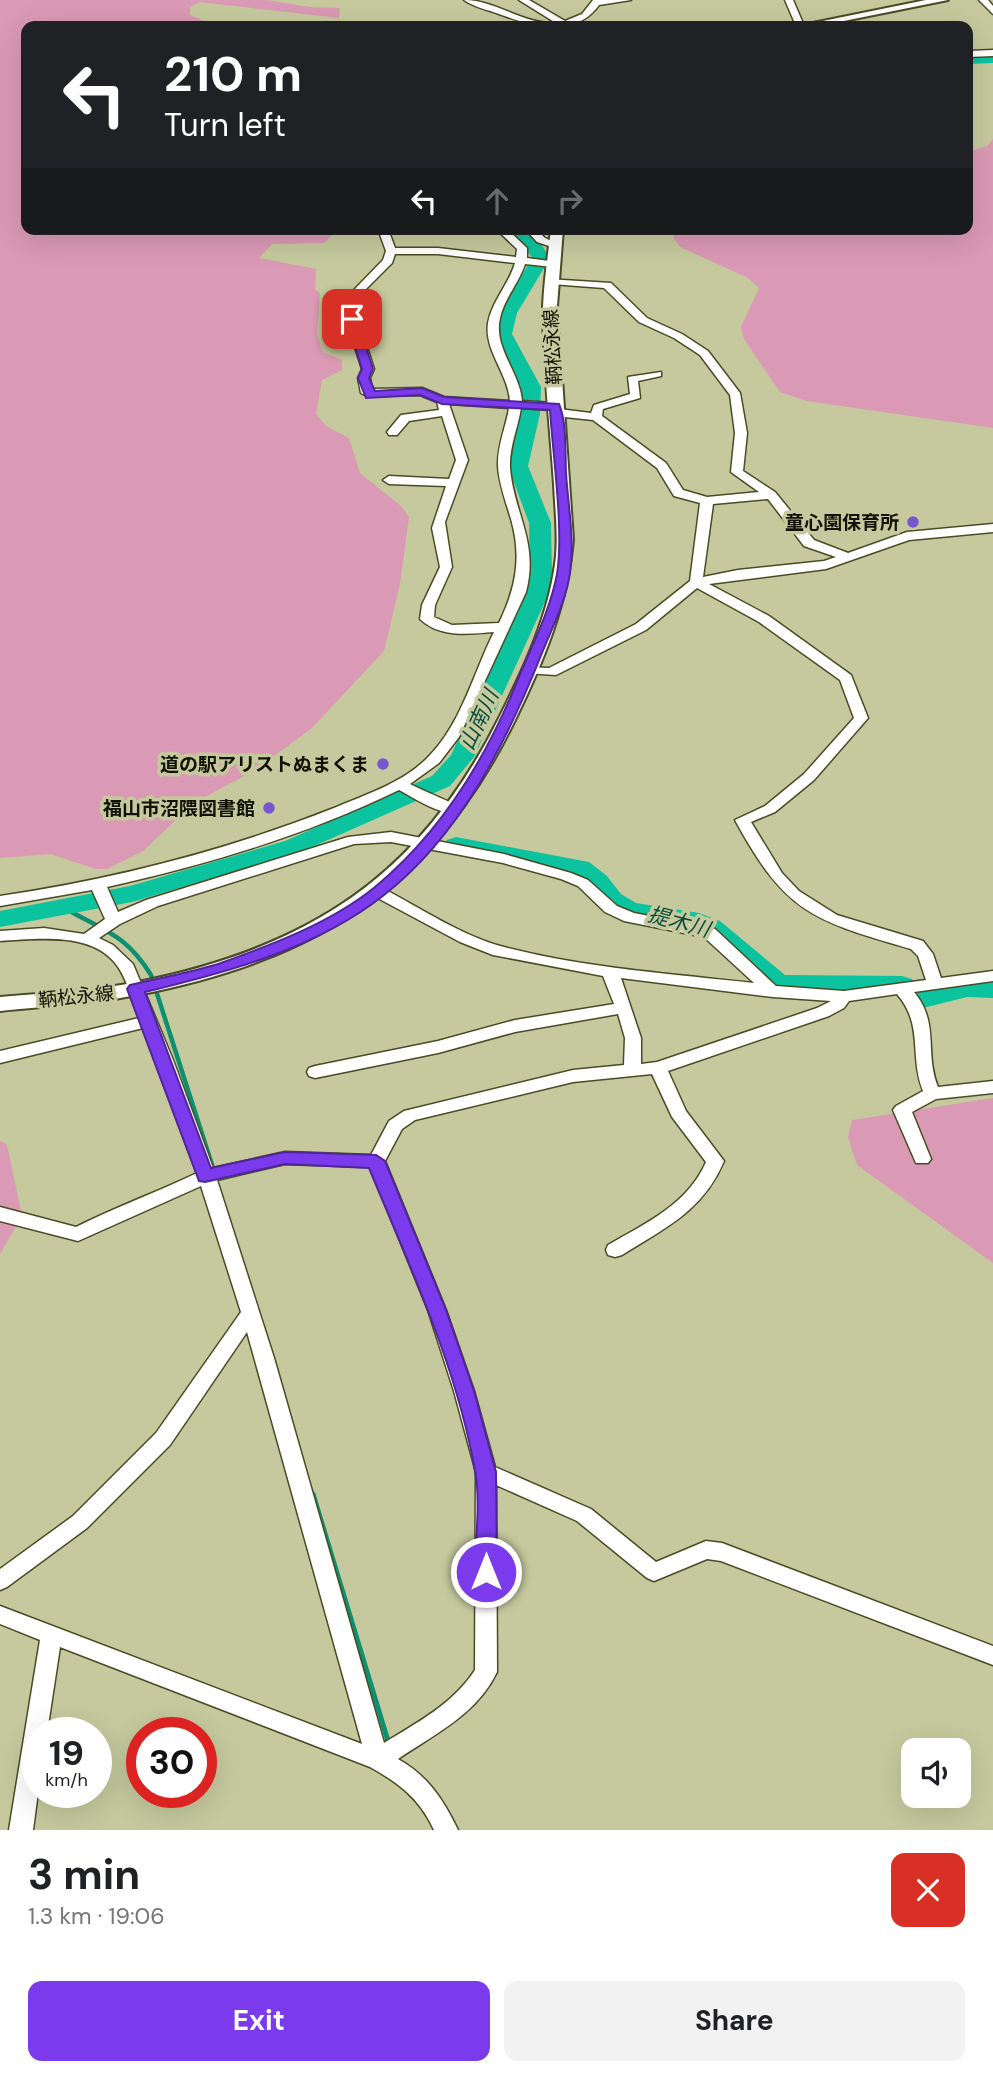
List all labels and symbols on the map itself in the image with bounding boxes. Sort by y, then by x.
pin [322,289,382,349]
street label: 鞆松永線 [538,308,567,386]
place label: 童心園保育所 [785,510,899,535]
marker: 童心園保育所 [905,514,921,530]
water label: 山南川 [453,684,506,754]
place label: 道の駅アリストぬまくま [160,752,369,777]
marker: 道の駅アリストぬまくま [375,756,391,772]
place label: 福山市沼隈図書館 [103,796,255,821]
marker: 福山市沼隈図書館 [261,800,277,816]
water label: 提木川 [645,900,715,944]
street label: 鞆松永線 [37,980,115,1013]
position arrow [449,1535,523,1609]
speed limit sign: 30 [126,1717,217,1808]

